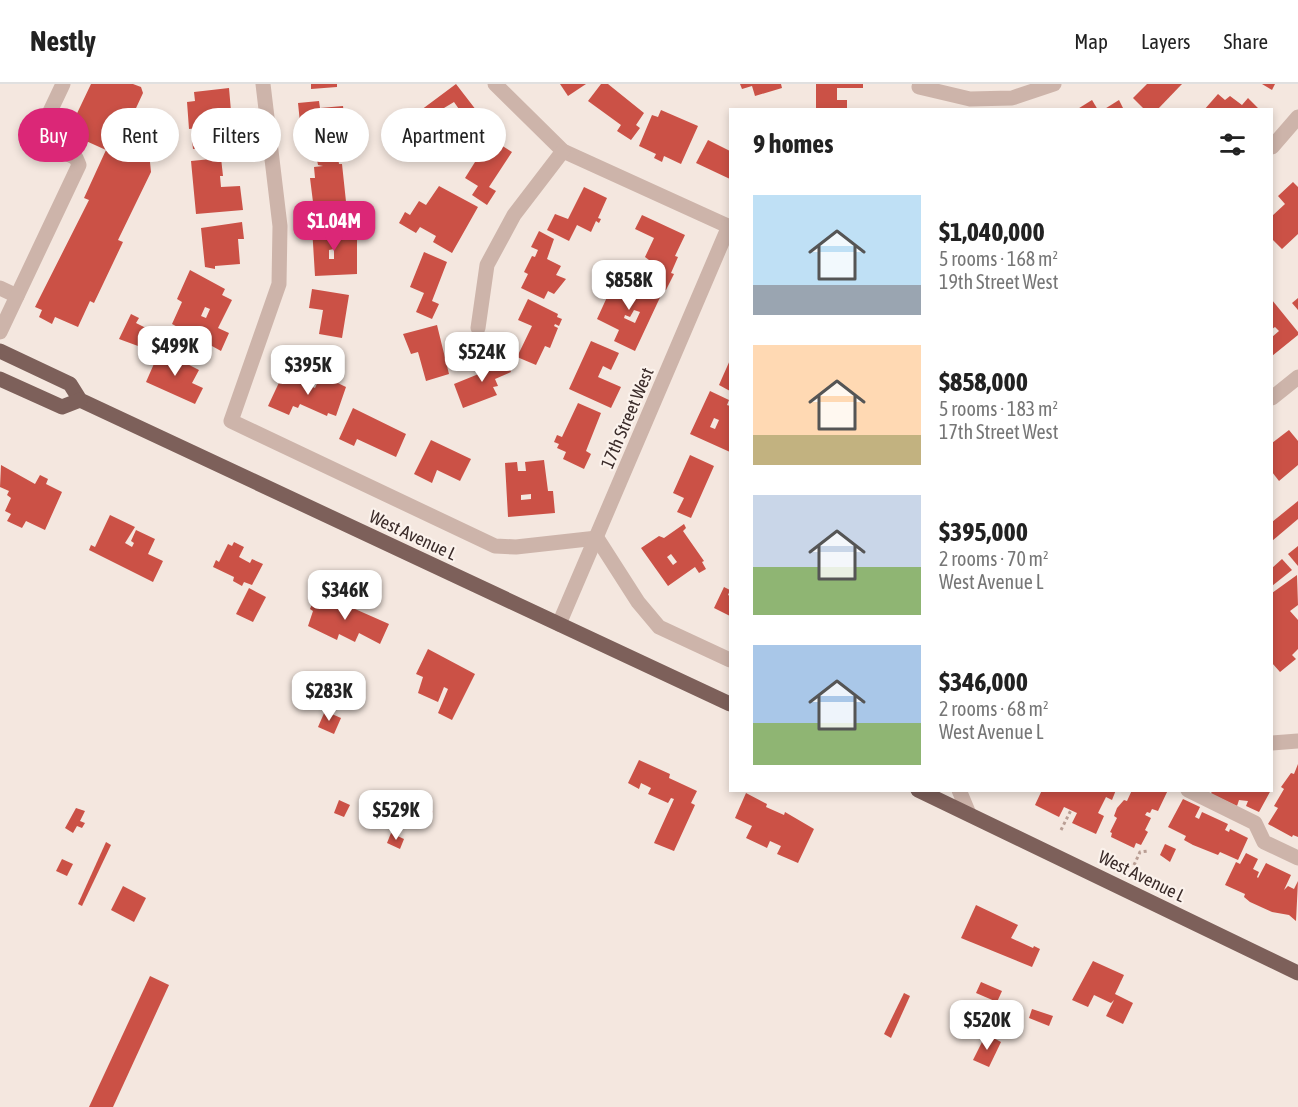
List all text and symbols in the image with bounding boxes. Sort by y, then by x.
text: Nestly [30,25,96,57]
text: Map [1074,29,1108,53]
text: Layers [1141,29,1191,53]
text: Share [1224,29,1268,53]
chip: Buy [18,108,89,162]
chip: Rent [101,108,179,162]
chip: Filters [191,108,281,162]
chip: New [293,108,369,162]
chip: Apartment [381,108,506,162]
icon: filters [1216,128,1249,161]
text: 9 homes [753,129,833,159]
pin: $1.04M [285,201,383,252]
text: $1.04M [307,209,361,232]
text: $1,040,000 [939,217,1045,247]
icon: home [801,219,873,291]
text: 5 rooms · 168 m² [939,247,1058,270]
pin: $858K [587,260,671,311]
text: $858K [606,268,652,291]
text: 19th Street West [939,270,1058,293]
pin: $499K [133,326,217,377]
pin: $524K [440,332,524,383]
text: $499K [152,334,198,357]
text: $524K [459,340,505,363]
pin: $395K [266,345,350,396]
text: $395K [285,353,331,376]
street label: 17th Street West [596,364,658,472]
text: $858,000 [939,367,1028,397]
icon: home [801,369,873,441]
text: 5 rooms · 183 m² [939,397,1058,420]
text: 17th Street West [939,420,1058,443]
street label: West Avenue L [366,506,460,564]
text: $395,000 [939,517,1028,547]
icon: home [801,519,873,591]
text: 2 rooms · 70 m² [939,547,1049,570]
pin: $346K [303,570,387,621]
text: West Avenue L [939,570,1043,593]
text: $346K [322,578,368,601]
text: $346,000 [939,667,1028,697]
icon: home [801,669,873,741]
pin: $283K [287,671,371,722]
text: $283K [306,679,352,702]
text: 2 rooms · 68 m² [939,697,1049,720]
text: West Avenue L [939,720,1043,743]
pin: $529K [354,790,438,841]
text: $529K [373,798,419,821]
street label: West Avenue L [1095,846,1189,906]
pin: $520K [945,1000,1029,1051]
text: $520K [964,1008,1010,1031]

